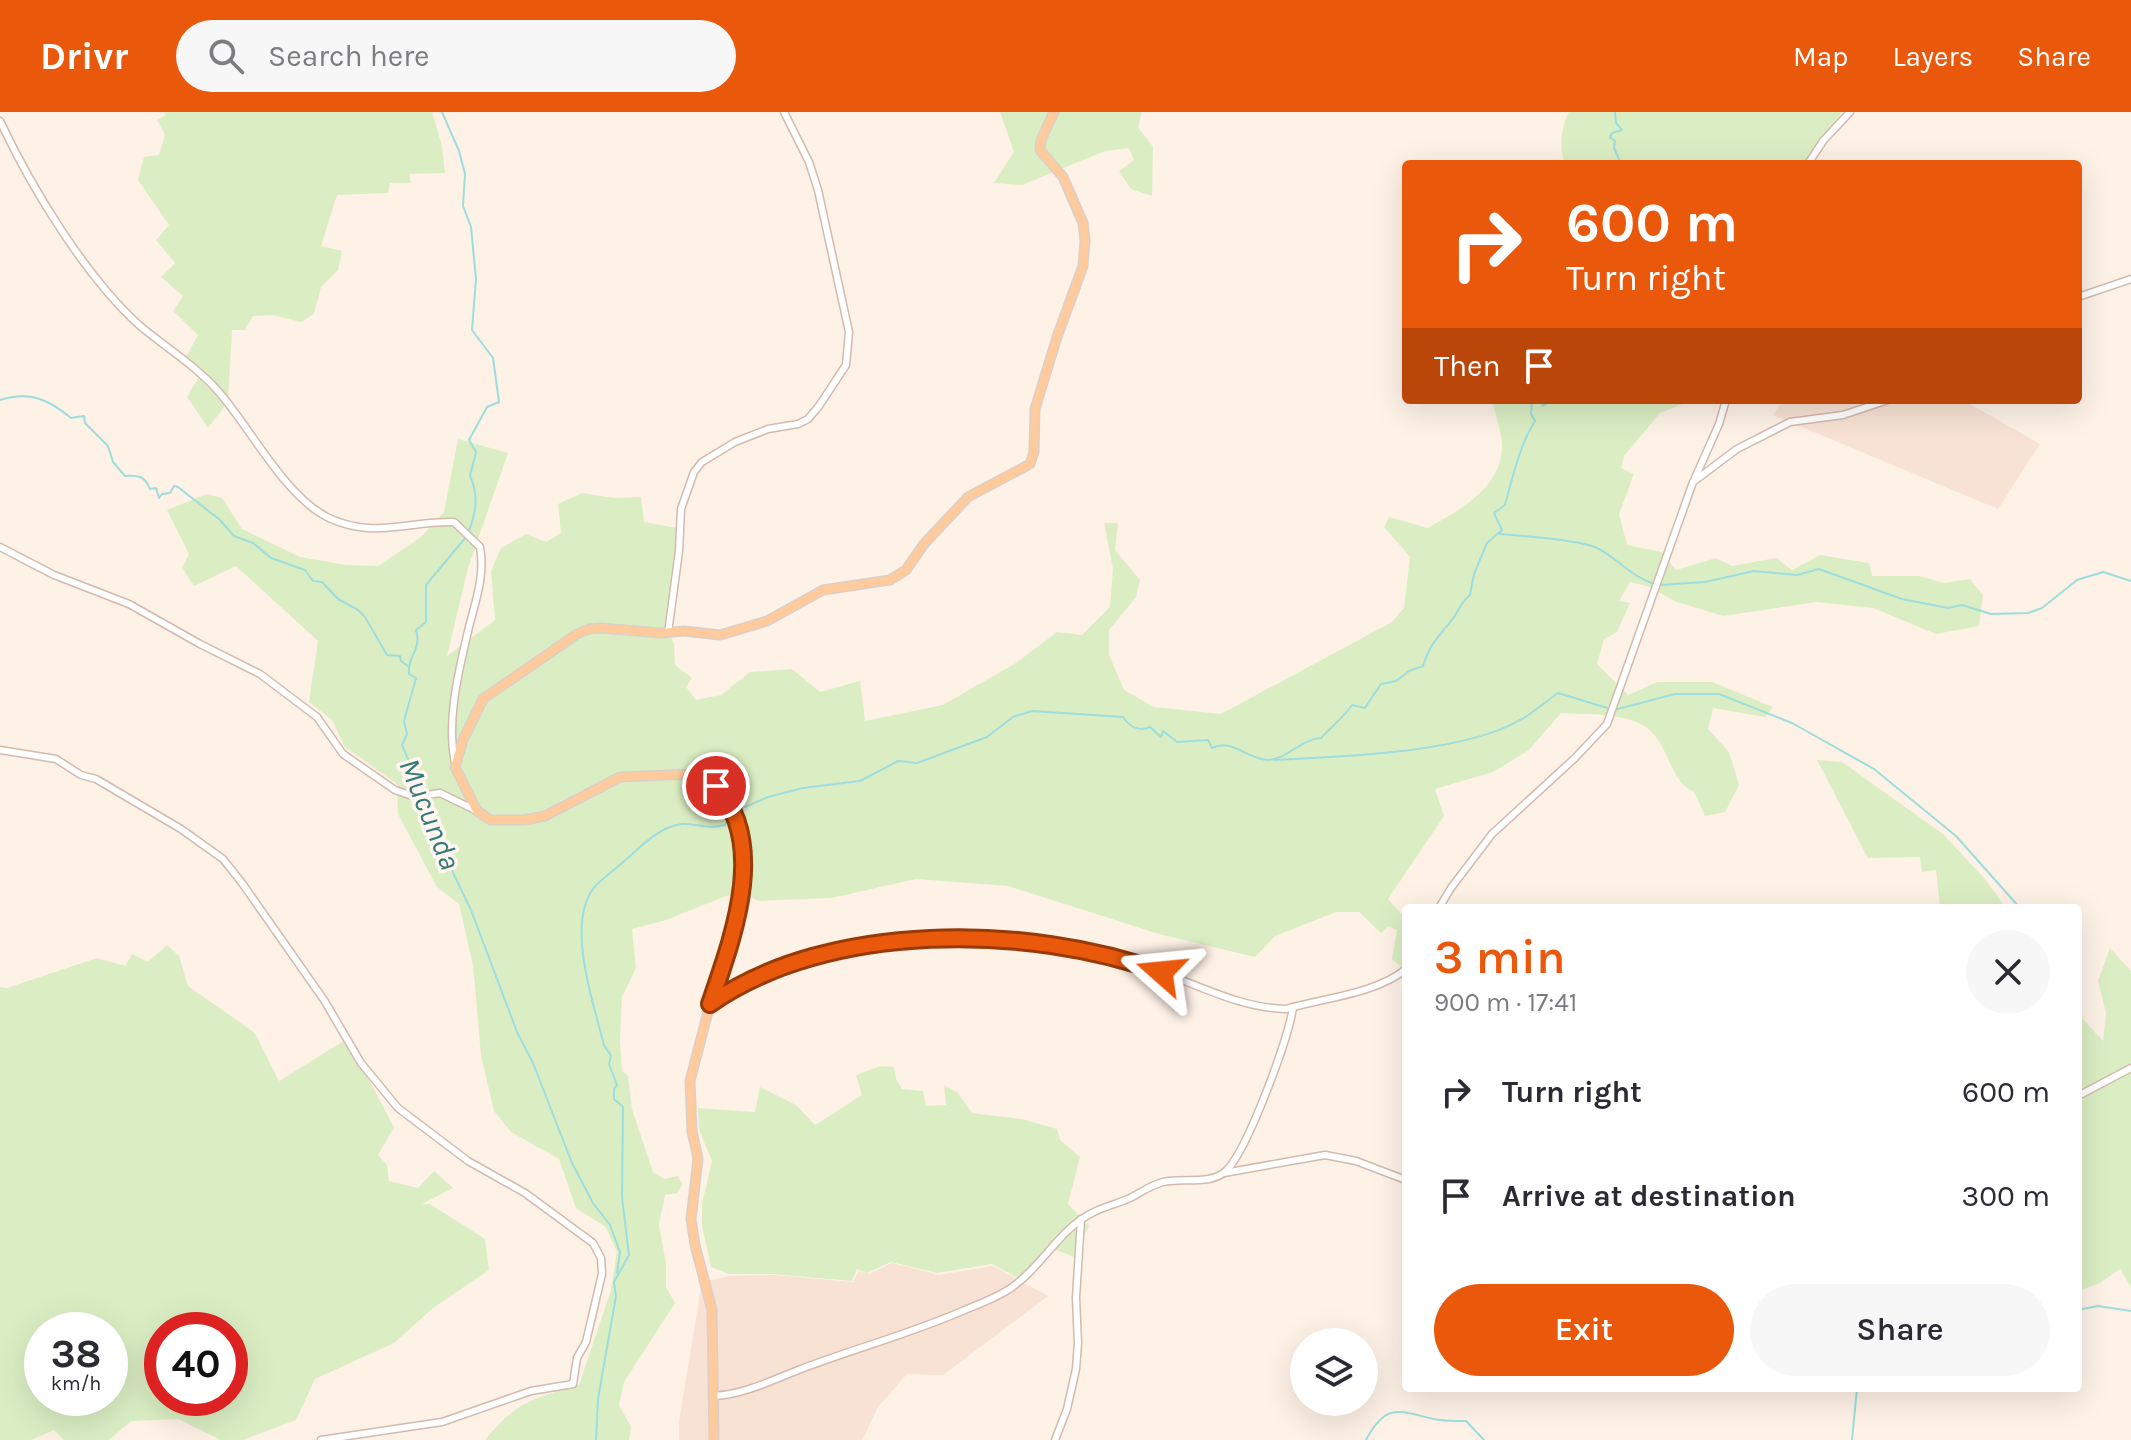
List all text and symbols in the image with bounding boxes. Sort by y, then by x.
search box [176,20,736,92]
text: Drivr [40,34,128,79]
icon: search [204,34,248,78]
text: Search here [268,38,429,74]
text: Map [1793,40,1848,73]
text: Layers [1892,40,1973,73]
text: Share [2017,40,2091,73]
text: 600 m [1566,190,1738,255]
icon: right [1434,192,1538,296]
text: Turn right [1566,257,1726,299]
icon: arrive [1517,344,1561,388]
text: Then [1434,348,1501,384]
pin [682,752,750,820]
water label: Mucunda [391,753,469,875]
icon: arrive [694,764,738,808]
text: 3 min [1434,929,1566,985]
position arrow [1119,930,1203,1014]
button: close [1966,930,2050,1014]
text: 900 m · 17:41 [1434,987,1577,1018]
icon: right [1434,1070,1478,1114]
text: Turn right [1502,1074,1642,1110]
text: 600 m [1962,1074,2050,1110]
icon: arrive [1434,1174,1478,1218]
text: Arrive at destination [1502,1178,1796,1214]
text: 300 m [1961,1178,2050,1214]
button: Exit [1434,1284,1734,1376]
button: Share [1750,1284,2050,1376]
speed limit sign: 40 [144,1312,248,1416]
map controls [1290,1328,1378,1416]
button: layers [1290,1328,1378,1416]
text: 38 [51,1330,101,1377]
text: km/h [51,1372,101,1395]

